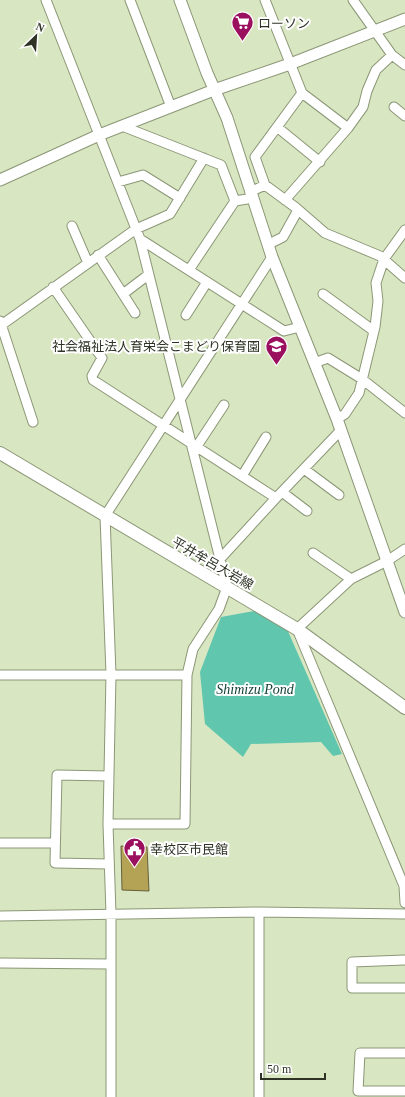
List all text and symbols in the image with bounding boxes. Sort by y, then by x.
supermarket icon: ローソン [230,10,256,43]
north arrow [16,16,56,56]
place label: ローソン [258,16,310,31]
text: N [34,20,46,34]
school or university icon: 社会福祉法人育栄会こまどり保育園 [263,333,289,366]
place label: 社会福祉法人育栄会こまどり保育園 [52,339,260,354]
street label: 平井牟呂大岩線 [170,534,256,593]
water label: Shimizu Pond [216,682,295,697]
public building icon: 幸校区市民館 [122,836,148,869]
place label: 幸校区市民館 [150,842,228,857]
scale bar [261,1055,325,1081]
text: 50 m [267,1062,292,1076]

